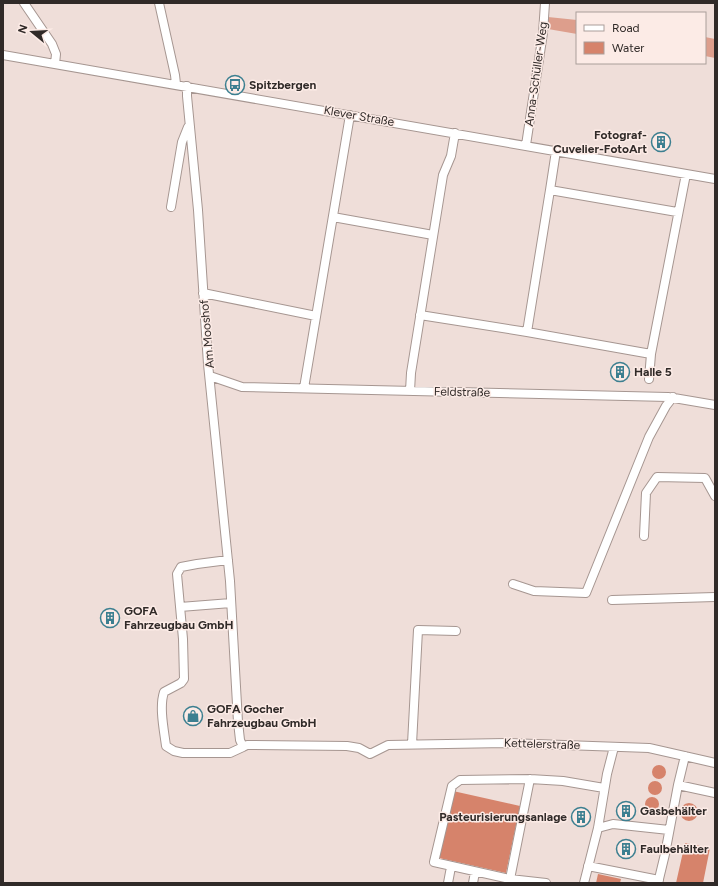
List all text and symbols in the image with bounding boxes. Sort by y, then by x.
north arrow [12,12,52,52]
legend [576,12,706,64]
street label: Anna-Schüller-Weg [522,21,550,127]
text: Road [612,21,640,35]
text: N [15,23,30,35]
text: Water [612,41,644,55]
bus stop icon: Spitzbergen [224,74,246,96]
place label: Spitzbergen [249,78,316,92]
street label: Klever Straße [323,103,396,129]
place label: Fotograf- Cuvelier-FotoArt [553,128,647,156]
building icon: Fotograf- Cuvelier-FotoArt [650,131,672,153]
street label: Am Mooshof [197,298,217,369]
building icon: Halle 5 [609,361,631,383]
place label: Halle 5 [634,365,672,379]
street label: Feldstraße [434,385,491,399]
place label: GOFA Fahrzeugbau GmbH [124,604,234,632]
building icon: GOFA Fahrzeugbau GmbH [99,607,121,629]
place label: GOFA Gocher Fahrzeugbau GmbH [207,702,317,730]
shop icon: GOFA Gocher Fahrzeugbau GmbH [182,705,204,727]
street label: Kettelerstraße [504,736,581,752]
building icon: Gasbehälter [615,800,637,822]
place label: Gasbehälter [640,804,707,818]
building icon: Pasteurisierungsanlage [570,806,592,828]
place label: Pasteurisierungsanlage [439,810,567,824]
building icon: Faulbehälter [615,838,637,860]
place label: Faulbehälter [640,842,709,856]

